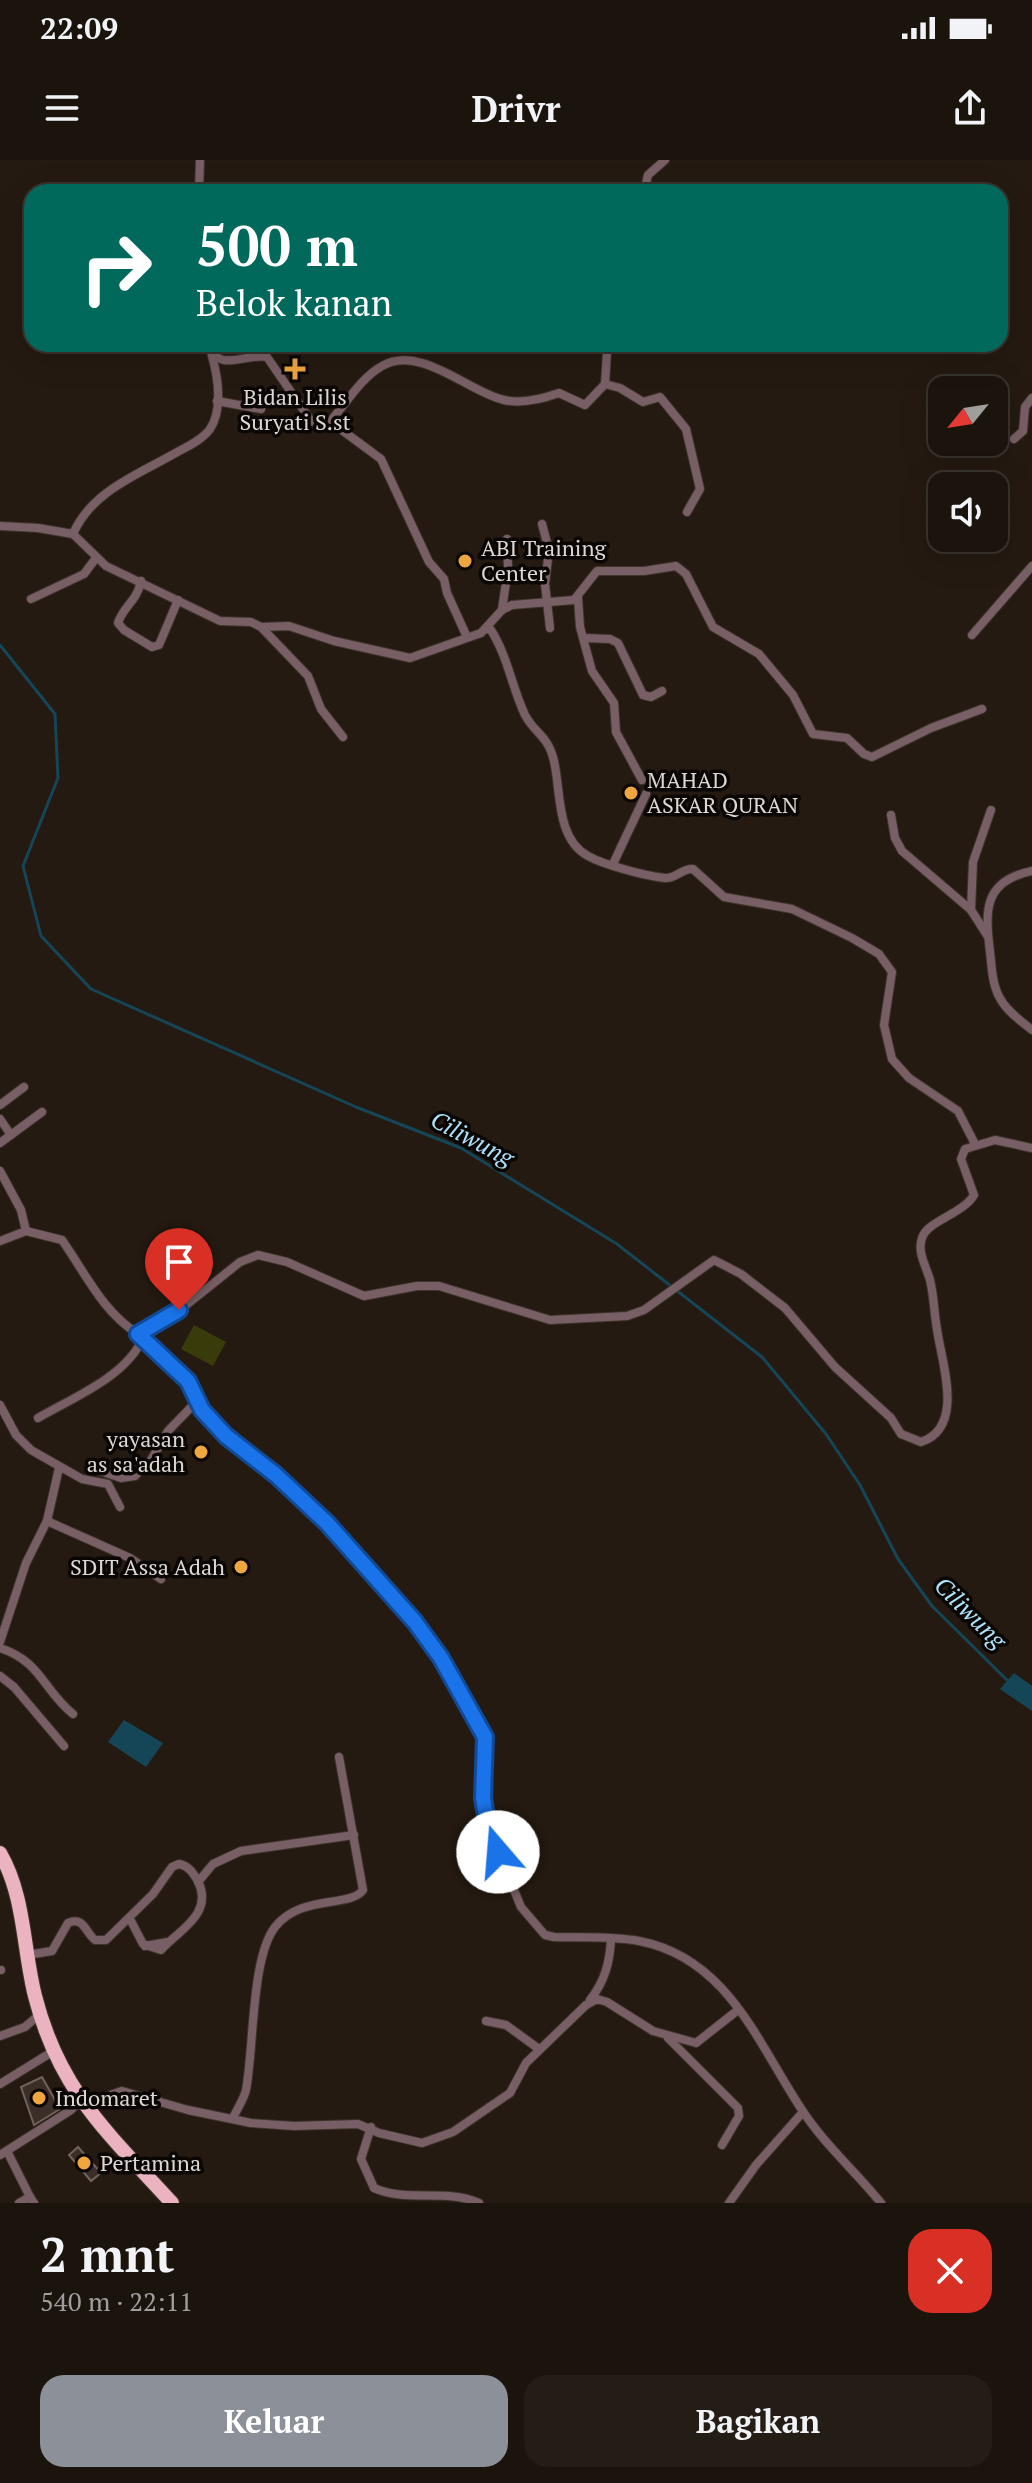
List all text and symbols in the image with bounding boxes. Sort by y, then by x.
text: 22:09 [40,8,118,48]
text: Drivr [472,85,560,132]
icon: menu [40,86,84,130]
icon: share [948,86,992,130]
text: 500 m [196,208,358,282]
icon: right [64,216,168,320]
text: Belok kanan [196,279,392,326]
marker: Bidan Lilis Suryati S.st [284,358,306,380]
north arrow [928,376,1008,456]
map controls [928,376,1008,552]
place label: Bidan Lilis Suryati S.st [239,382,351,436]
button: sound [928,472,1008,552]
place label: ABI Training Center [481,533,607,587]
marker: ABI Training Center [456,552,474,570]
place label: MAHAD ASKAR QURAN [647,765,798,819]
marker: MAHAD ASKAR QURAN [622,784,640,802]
water label: Ciliwung [425,1103,521,1174]
pin [145,1228,213,1310]
icon: arrive [157,1240,201,1284]
place label: yayasan as sa'adah [87,1424,185,1478]
marker: yayasan as sa'adah [192,1443,210,1461]
place label: SDIT Assa Adah [70,1552,225,1581]
marker: SDIT Assa Adah [232,1558,250,1576]
water label: Ciliwung [928,1569,1015,1656]
position arrow [456,1810,540,1894]
place label: Indomaret [55,2083,158,2112]
marker: Indomaret [30,2089,48,2107]
place label: Pertamina [100,2148,201,2177]
marker: Pertamina [75,2154,93,2172]
text: 2 mnt [40,2222,175,2286]
button: close [908,2229,992,2313]
text: 540 m · 22:11 [40,2284,193,2318]
button: Keluar [40,2375,508,2467]
button: Bagikan [524,2375,992,2467]

